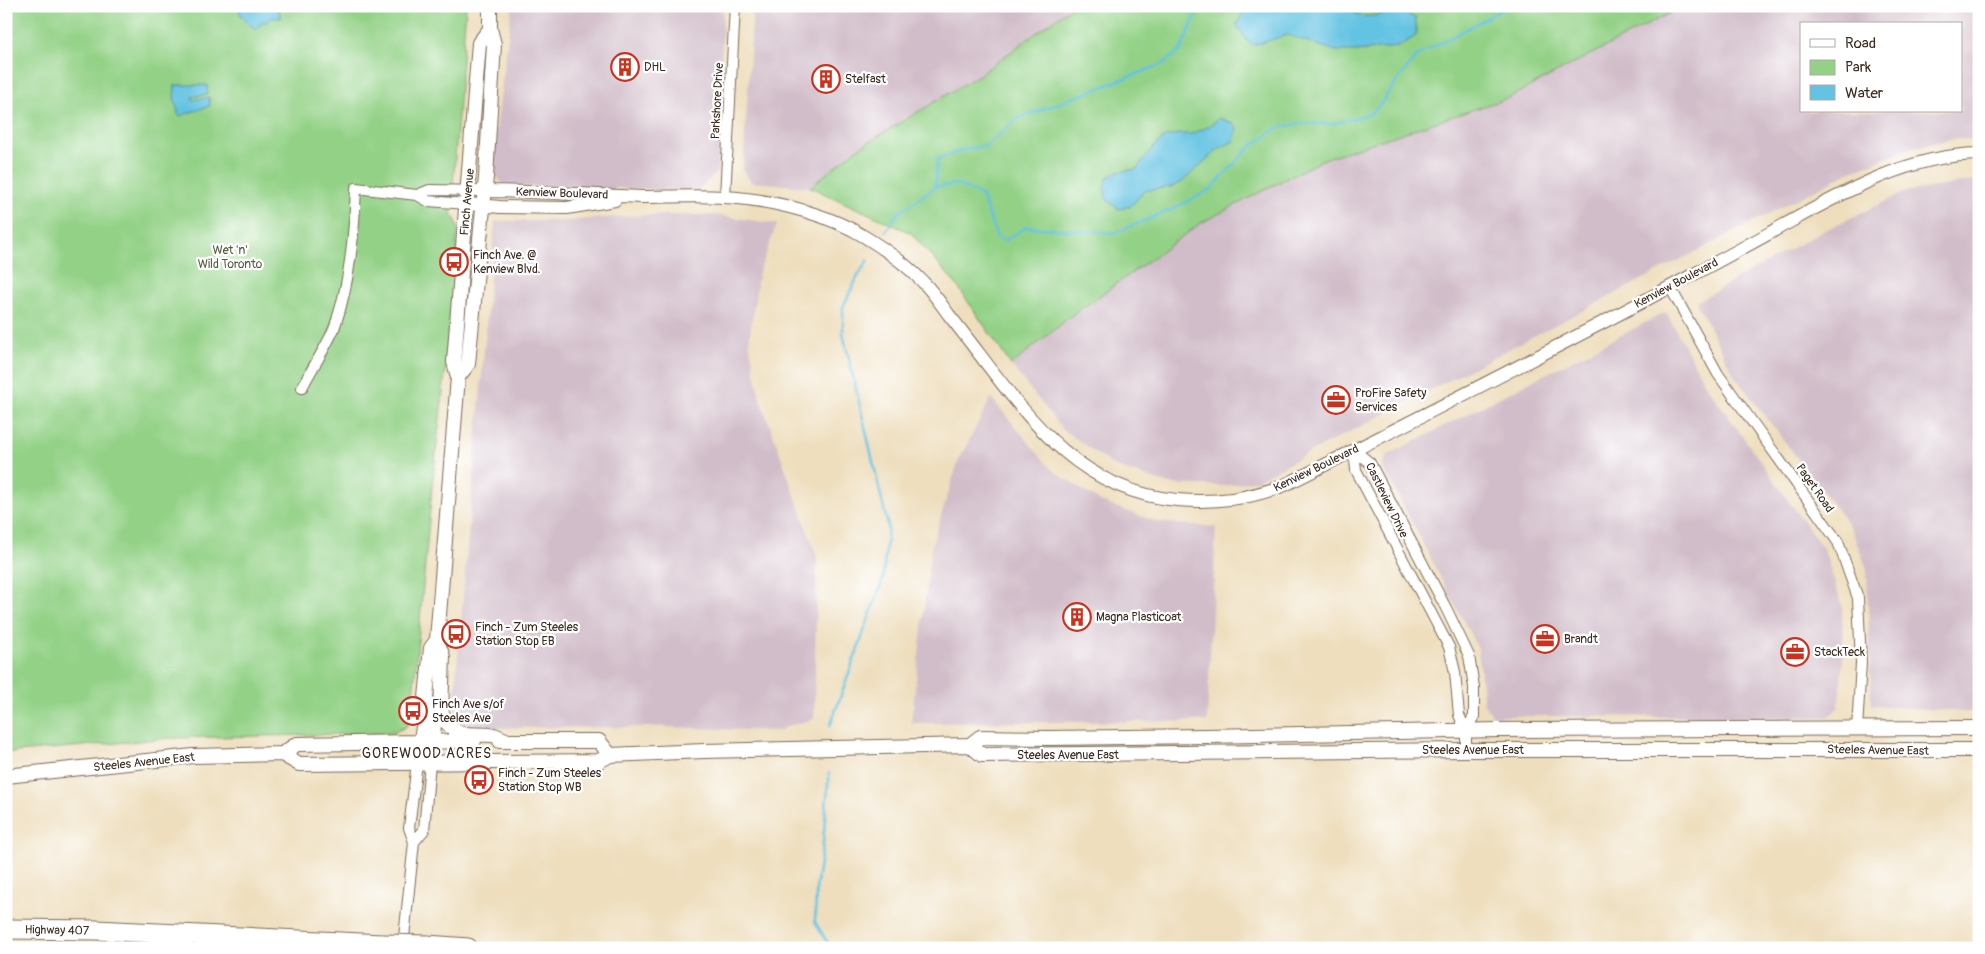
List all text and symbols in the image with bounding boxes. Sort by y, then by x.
legend [1800,22,1962,112]
text: Road [1845,34,1876,53]
building icon: DHL [610,52,640,82]
text: Park [1845,58,1872,77]
place label: DHL [644,60,666,75]
street label: Parkshore Drive [708,62,727,140]
building icon: Stelfast [811,64,841,94]
place label: Stelfast [845,72,886,87]
text: Water [1845,84,1884,103]
street label: Finch Avenue [457,168,478,236]
street label: Kenview Boulevard [515,184,609,203]
park label: Wet 'n' Wild Toronto [198,243,263,272]
bus stop icon: Finch Ave. @ Kenview Blvd. [439,247,469,277]
place label: Finch Ave. @ Kenview Blvd. [473,248,540,277]
street label: Kenview Boulevard [1632,255,1721,312]
office icon: ProFire Safety Services [1321,385,1351,415]
place label: ProFire Safety Services [1355,386,1426,415]
street label: Kenview Boulevard [1271,441,1361,496]
street label: Castleview Drive [1362,460,1411,540]
street label: Paget Road [1792,461,1837,516]
building icon: Magna Plasticoat [1062,602,1092,632]
place label: Magna Plasticoat [1096,610,1181,625]
bus stop icon: Finch - Zum Steeles Station Stop EB [441,619,471,649]
place label: Finch - Zum Steeles Station Stop EB [475,620,579,649]
office icon: Brandt [1530,624,1560,654]
place label: Brandt [1564,632,1598,647]
office icon: StackTeck [1780,637,1810,667]
place label: StackTeck [1814,645,1865,660]
bus stop icon: Finch Ave s/of Steeles Ave [398,696,428,726]
place label: Finch Ave s/of Steeles Ave [432,697,504,726]
street label: Steeles Avenue East [1827,742,1929,759]
street label: Steeles Avenue East [1422,743,1524,758]
district label: GOREWOOD ACRES [362,745,492,762]
street label: Steeles Avenue East [1017,748,1119,763]
street label: Steeles Avenue East [93,750,196,775]
bus stop icon: Finch - Zum Steeles Station Stop WB [464,765,494,795]
place label: Finch - Zum Steeles Station Stop WB [498,766,602,795]
street label: Highway 407 [25,922,90,939]

